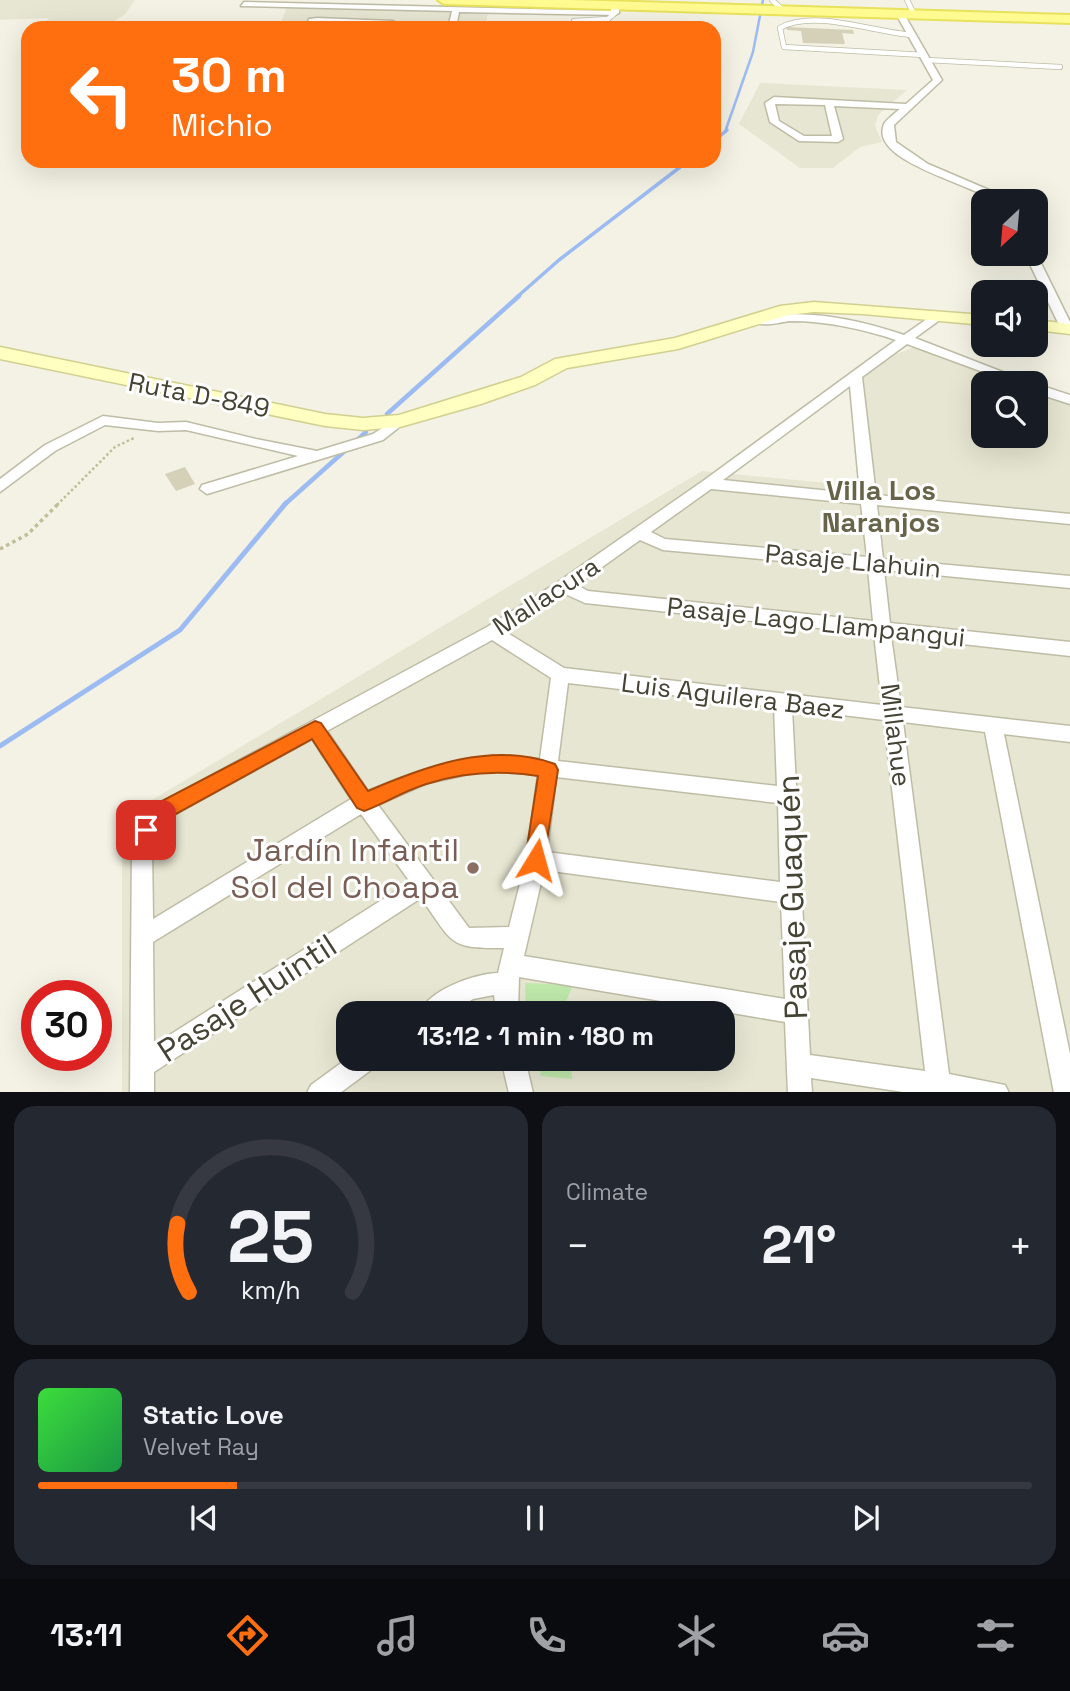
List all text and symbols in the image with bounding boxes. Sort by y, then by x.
text: 30 m [171,44,287,106]
icon: left [56,49,147,140]
text: Michio [171,105,273,145]
north arrow [971,189,1048,266]
map controls [971,189,1048,448]
button: sound [971,280,1048,357]
street label: Ruta D-849 [125,365,273,425]
button: search [971,371,1048,448]
district label: Villa Los Naranjos [822,472,940,540]
street label: Pasaje Llahuin [764,536,942,586]
street label: Mallacura [486,549,606,643]
street label: Pasaje Lago Llampangui [665,589,967,655]
street label: Luis Aguilera Baez [619,665,847,727]
street label: Millahue [873,682,919,788]
street label: Pasaje Guaquén [768,774,816,1020]
pin [116,800,176,860]
icon: arrive [127,811,165,849]
position arrow [499,823,573,897]
place label: Jardín Infantil Sol del Choapa [231,830,459,907]
marker: Jardín Infantil Sol del Choapa [465,860,481,876]
street label: Pasaje Huintil [150,925,344,1071]
speed limit sign: 30 [21,980,112,1071]
text: 13:12 · 1 min · 180 m [417,1019,654,1053]
text: Climate [566,1177,648,1207]
text: 25 [228,1190,314,1283]
text: 21° [762,1212,836,1278]
text: − [566,1222,590,1270]
text: + [1008,1222,1032,1270]
text: km/h [241,1273,301,1305]
text: Static Love [143,1398,284,1432]
text: Velvet Ray [143,1432,259,1462]
icon: previous [185,1499,223,1537]
icon: pause [516,1499,554,1537]
icon: next [847,1499,885,1537]
icon: directions [223,1611,272,1660]
icon: music [373,1611,422,1660]
icon: phone [522,1611,571,1660]
icon: climate [672,1611,721,1660]
icon: car [821,1611,870,1660]
icon: filters [971,1611,1020,1660]
text: 13:11 [50,1615,123,1655]

